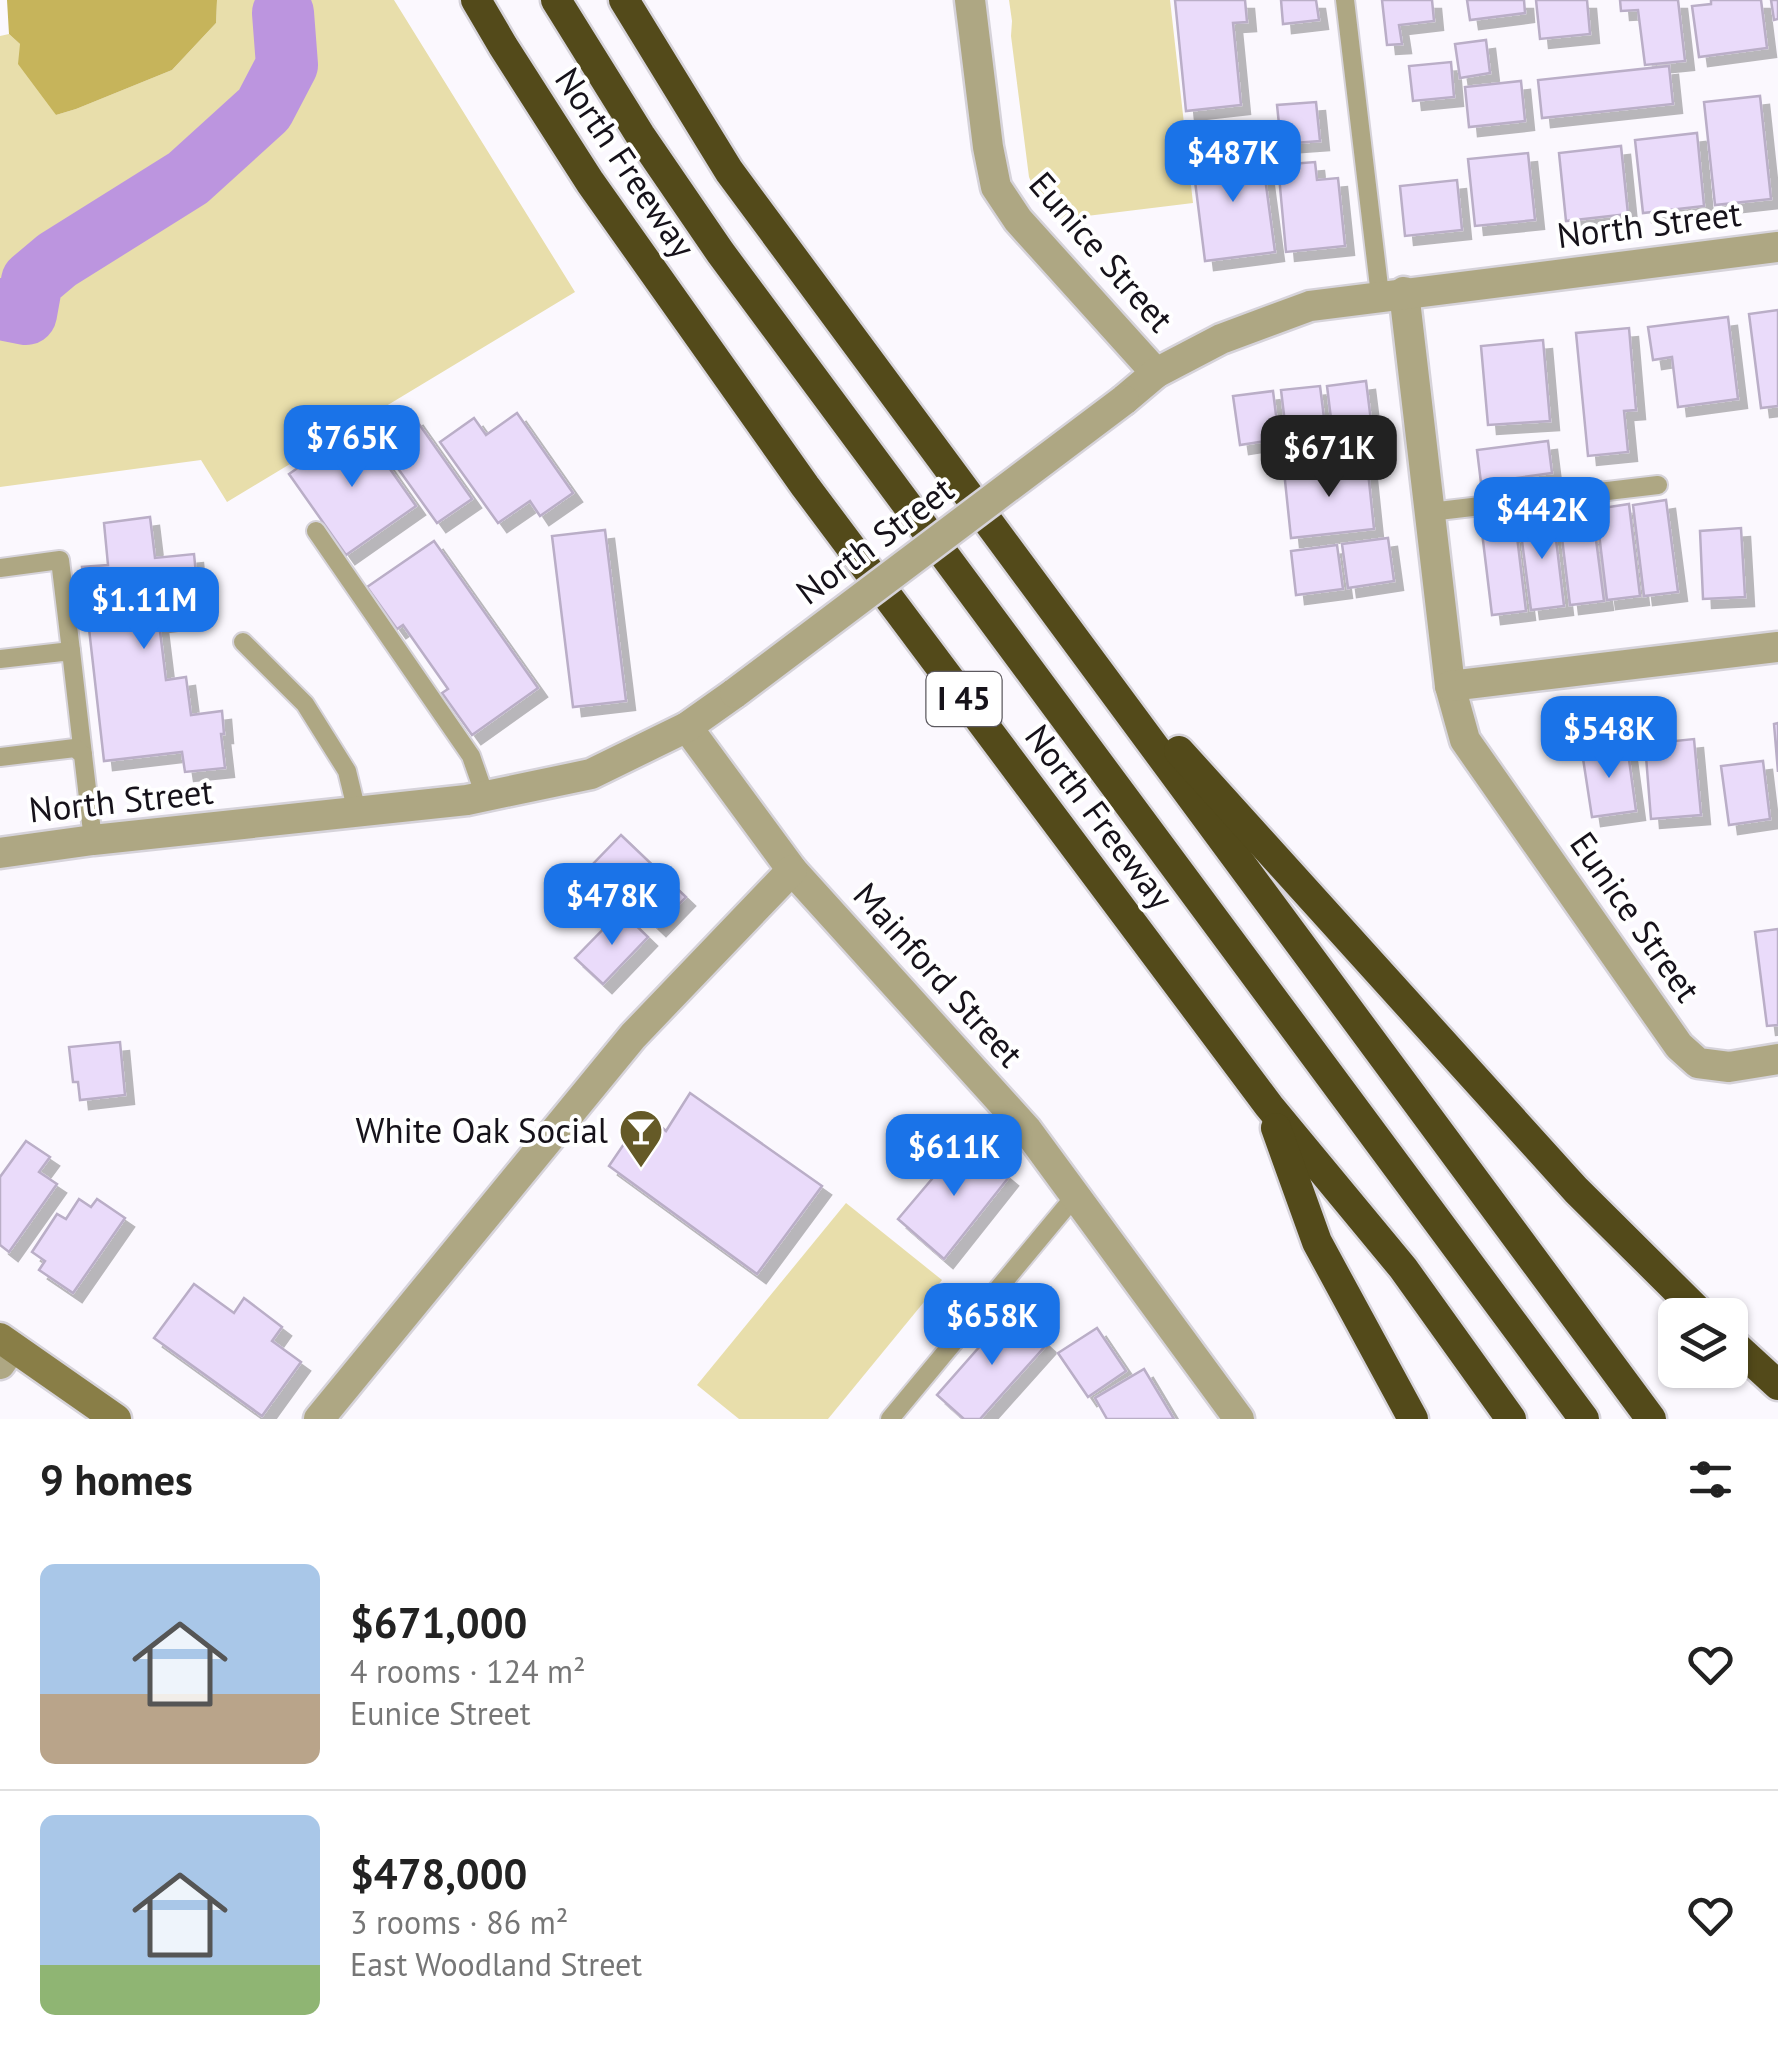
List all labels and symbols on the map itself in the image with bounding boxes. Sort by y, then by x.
street label: North Freeway [545,58,706,266]
pin: $487K [1163,120,1303,205]
street label: Eunice Street [1020,162,1184,341]
street label: North Street [1554,190,1744,258]
pin: $765K [282,405,422,490]
pin: $671K [1259,415,1399,500]
street label: North Street [787,466,962,614]
pin: $442K [1472,477,1612,562]
pin: $1.11M [63,567,225,652]
road number: I 45 [926,672,1002,726]
pin: $548K [1539,696,1679,781]
street label: North Freeway [1015,715,1184,918]
street label: North Street [26,767,215,833]
street label: Eunice Street [1560,822,1711,1011]
pin: $478K [542,863,682,948]
street label: Mainford Street [844,873,1034,1076]
place label: White Oak Social [355,1107,608,1153]
bar icon: White Oak Social [618,1108,664,1169]
pin: $611K [884,1114,1024,1199]
pin: $658K [922,1283,1062,1368]

